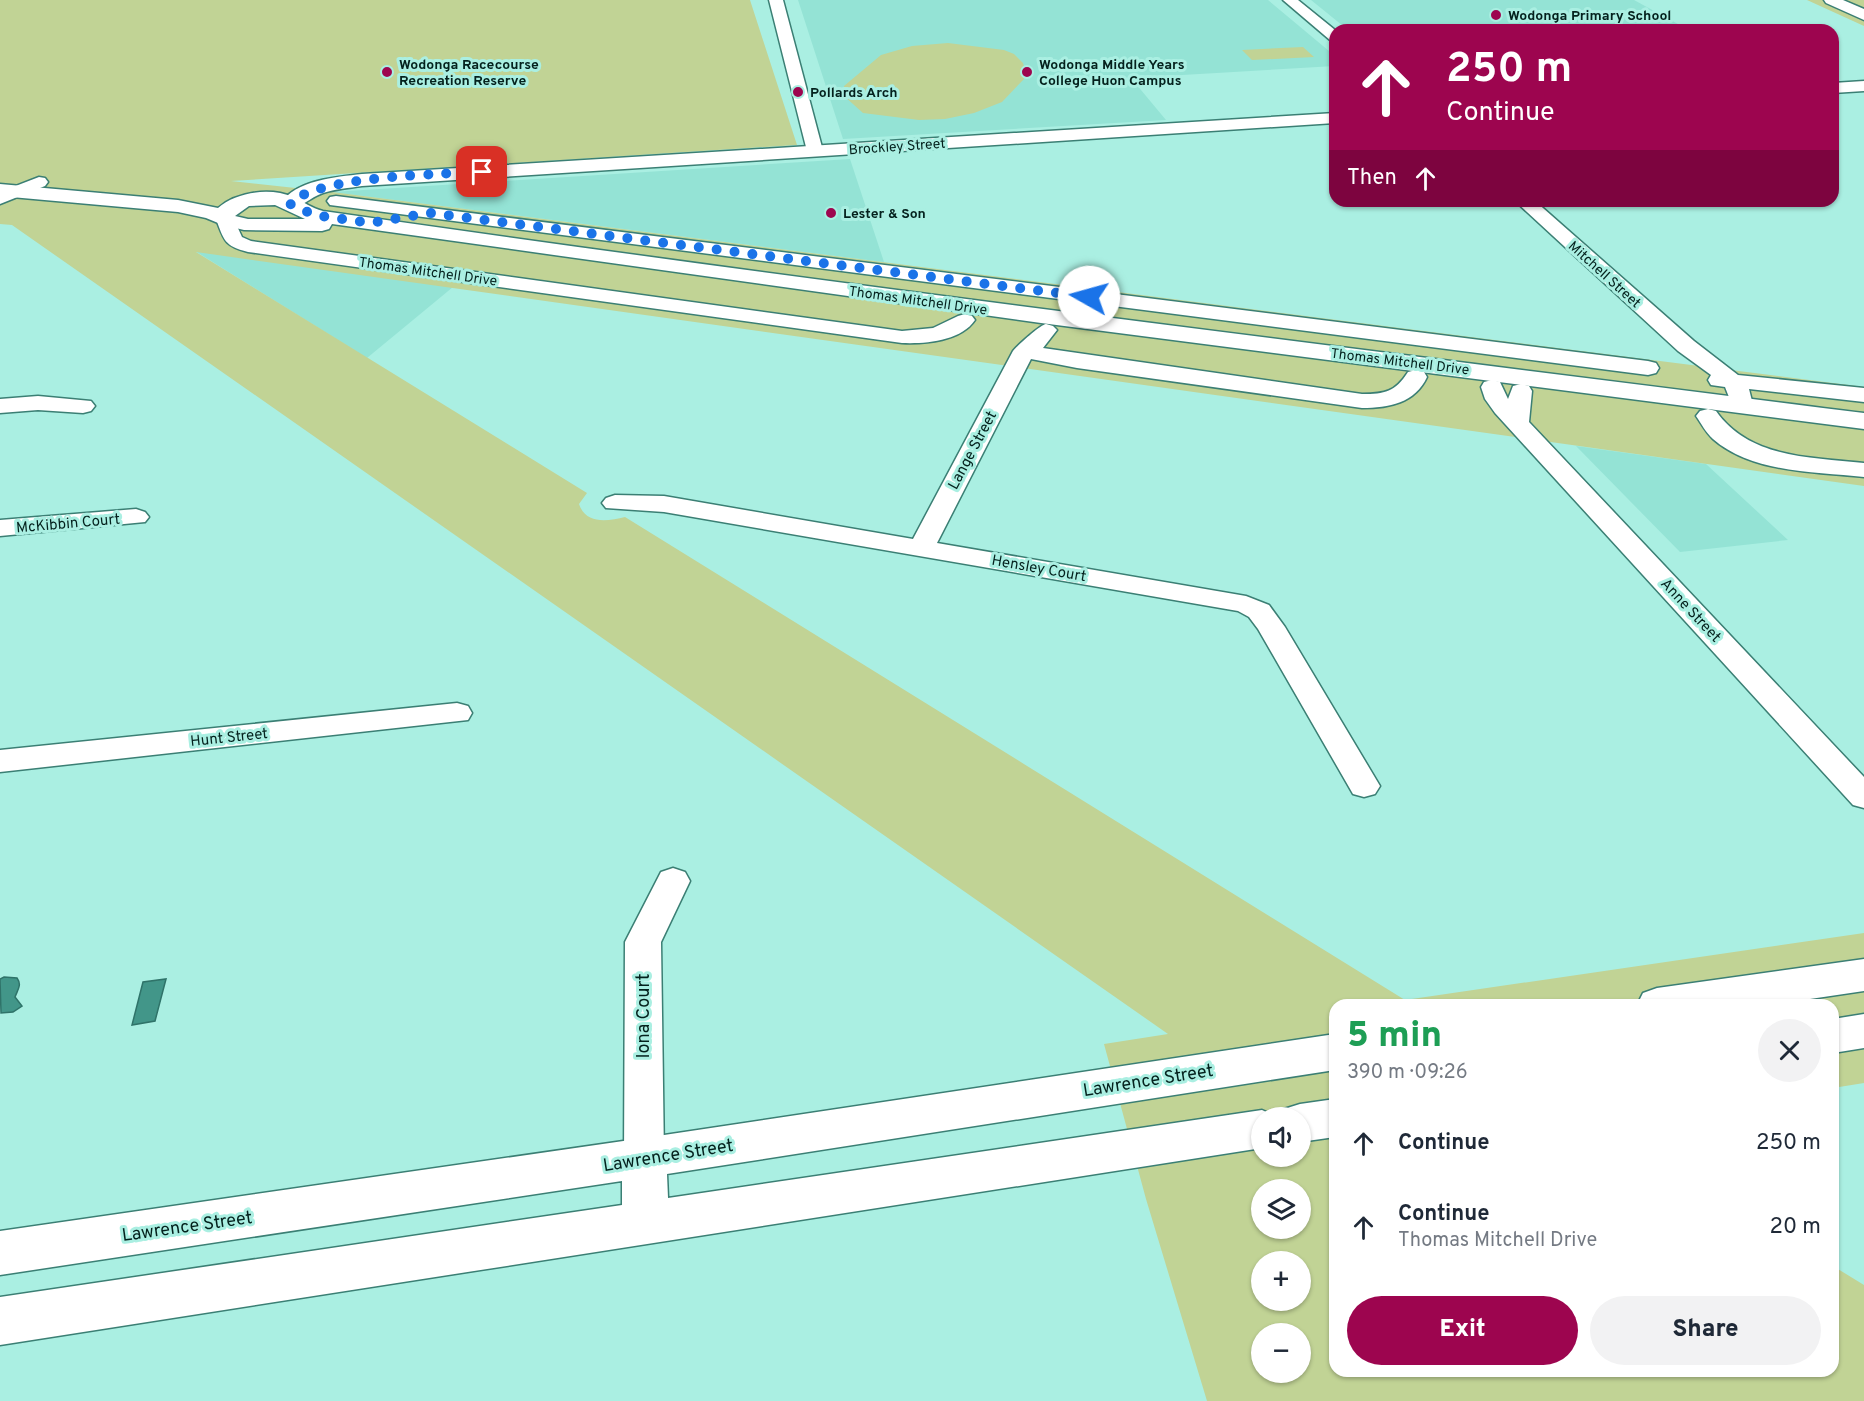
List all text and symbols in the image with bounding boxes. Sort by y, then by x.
marker: Wodonga Primary School [1489,8,1503,22]
place label: Wodonga Primary School [1508,8,1671,25]
text: 250 m [1446,44,1572,97]
icon: ahead [1347,48,1425,126]
place label: Wodonga Racecourse Recreation Reserve [399,57,539,90]
place label: Wodonga Middle Years College Huon Campus [1039,57,1185,90]
marker: Wodonga Racecourse Recreation Reserve [380,65,394,79]
marker: Wodonga Middle Years College Huon Campus [1020,65,1034,79]
marker: Pollards Arch [791,85,805,99]
place label: Pollards Arch [810,85,898,102]
text: Continue [1446,96,1555,130]
street label: Brockley Street [848,136,946,159]
pin [456,146,507,197]
icon: arrive [465,155,498,188]
icon: ahead [1409,162,1442,195]
text: Then [1347,165,1397,192]
marker: Lester & Son [824,206,838,220]
place label: Lester & Son [843,206,926,223]
street label: Mitchell Street [1564,238,1644,312]
street label: Thomas Mitchell Drive [358,254,498,291]
position arrow [1057,265,1121,329]
street label: Thomas Mitchell Drive [848,283,988,320]
street label: Thomas Mitchell Drive [1330,346,1470,379]
street label: Lange Street [945,408,1002,493]
street label: McKibbin Court [15,510,121,539]
street label: Hensley Court [990,552,1088,587]
street label: Anne Street [1656,575,1724,647]
street label: Hunt Street [189,725,269,752]
street label: Iona Court [633,973,656,1059]
text: 5 min [1347,1014,1442,1060]
button: close [1758,1019,1821,1082]
street label: Lawrence Street [1081,1060,1215,1103]
text: 390 m · 09:26 [1347,1060,1468,1086]
map controls [1251,1107,1311,1383]
button: sound [1251,1107,1311,1167]
icon: ahead [1347,1127,1380,1160]
text: Continue [1398,1130,1489,1157]
text: 250 m [1756,1130,1821,1157]
street label: Lawrence Street [601,1135,735,1178]
button: layers [1251,1179,1311,1239]
text: Continue [1398,1201,1489,1228]
street label: Lawrence Street [120,1207,254,1248]
icon: ahead [1347,1211,1380,1244]
text: 20 m [1770,1214,1821,1241]
text: Thomas Mitchell Drive [1398,1228,1597,1254]
button: + [1251,1251,1311,1311]
button: Exit [1347,1296,1578,1365]
button: Share [1590,1296,1821,1365]
button: − [1251,1323,1311,1383]

